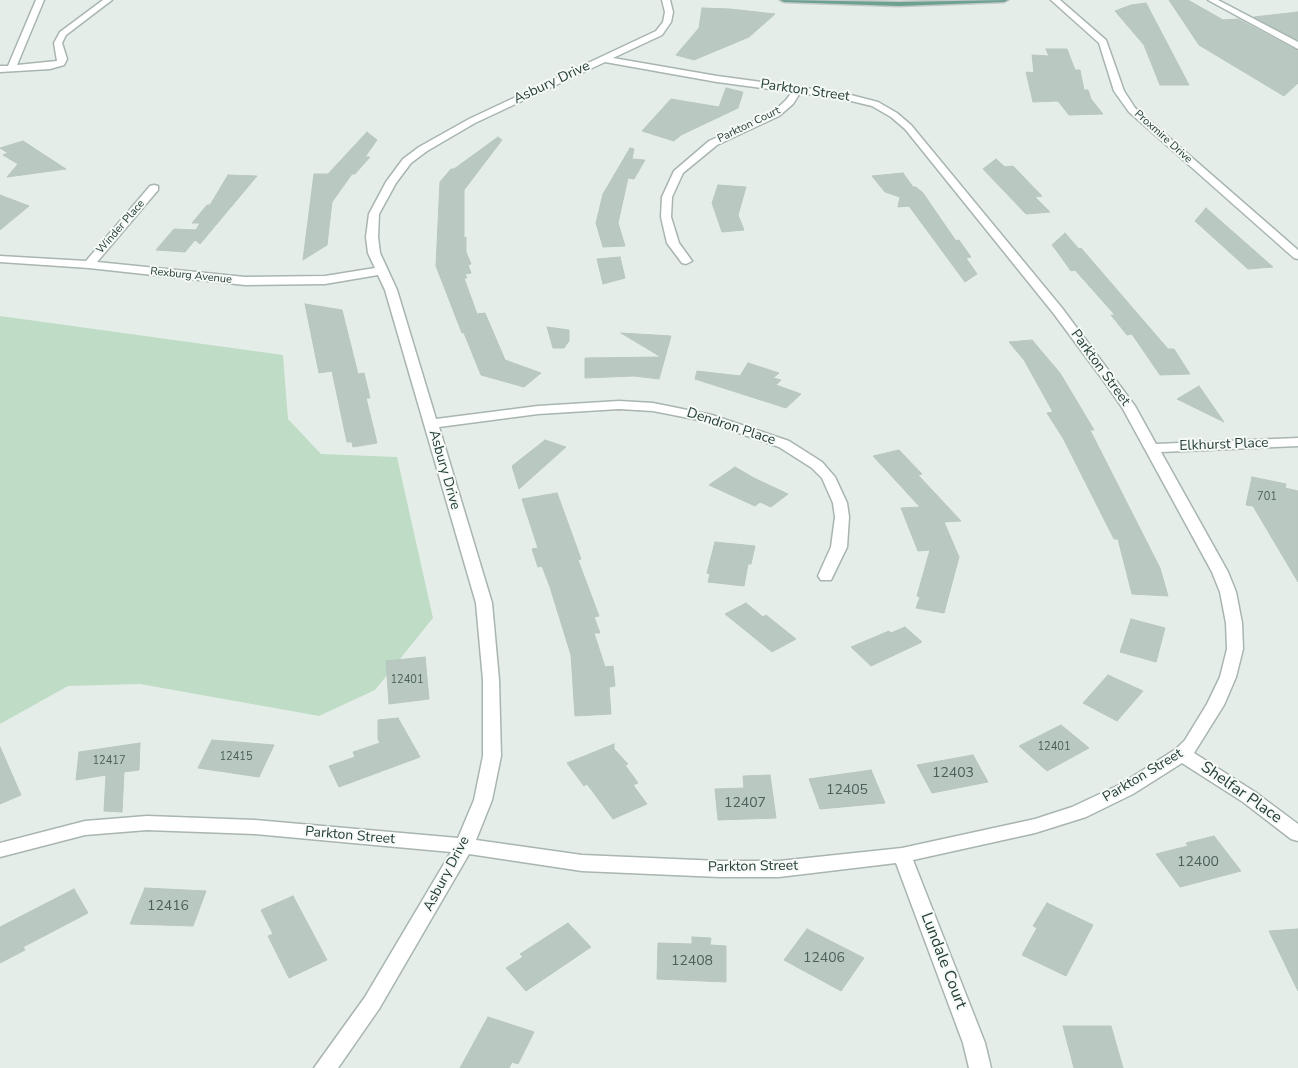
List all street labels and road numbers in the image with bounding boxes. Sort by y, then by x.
street label: Asbury Drive [511,58,593,108]
street label: Parkton Street [759,76,851,106]
street label: Parkton Court [715,104,783,146]
street label: Proxmire Drive [1131,108,1195,166]
street label: Winder Place [94,197,148,257]
street label: Rexburg Avenue [150,265,232,287]
street label: Parkton Street [1067,327,1133,409]
street label: Dendron Place [684,405,778,449]
street label: Asbury Drive [425,428,463,512]
street label: Elkhurst Place [1179,435,1269,455]
street label: Parkton Street [1100,746,1186,806]
street label: Shelfar Place [1197,758,1285,828]
street label: Parkton Street [304,824,396,848]
street label: Asbury Drive [420,834,474,914]
street label: Parkton Street [708,858,798,876]
street label: Lundale Court [916,910,970,1012]

